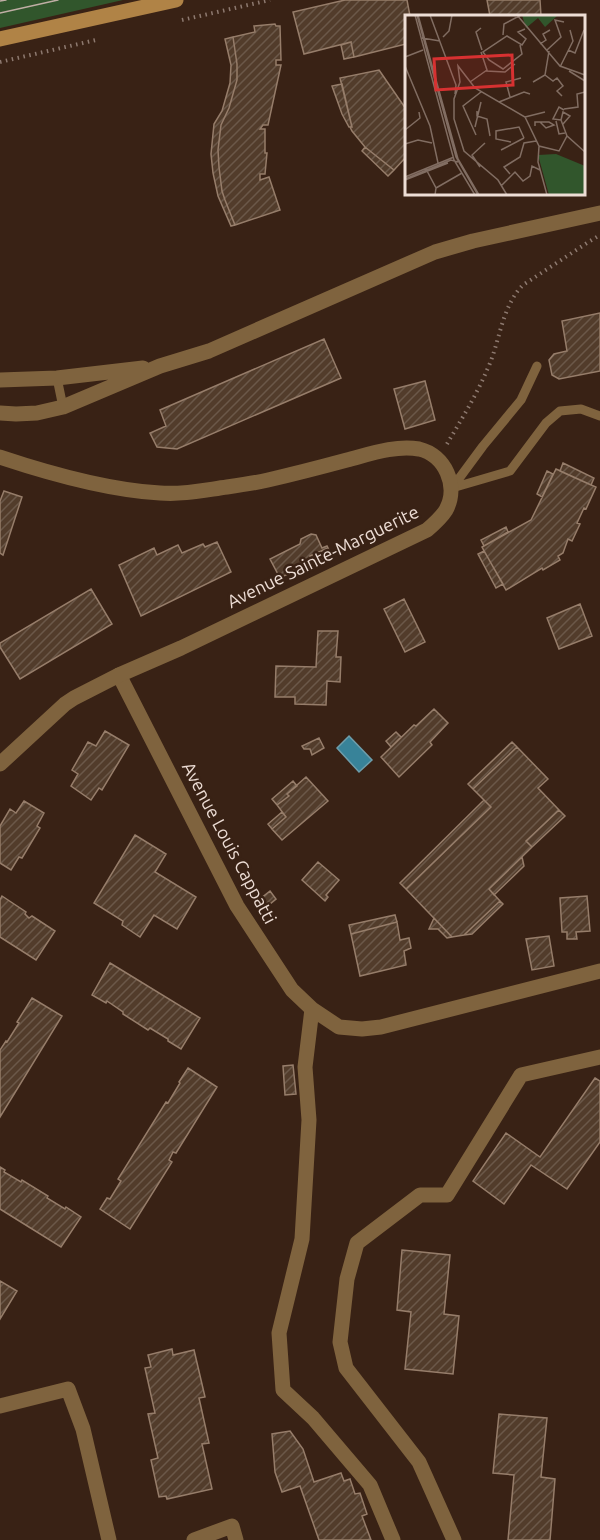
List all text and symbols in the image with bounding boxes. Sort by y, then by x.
inset map [405,15,585,195]
street label: Avenue Sainte-Marguerite [223,501,422,611]
street label: Avenue Louis Cappatti [179,758,281,927]

